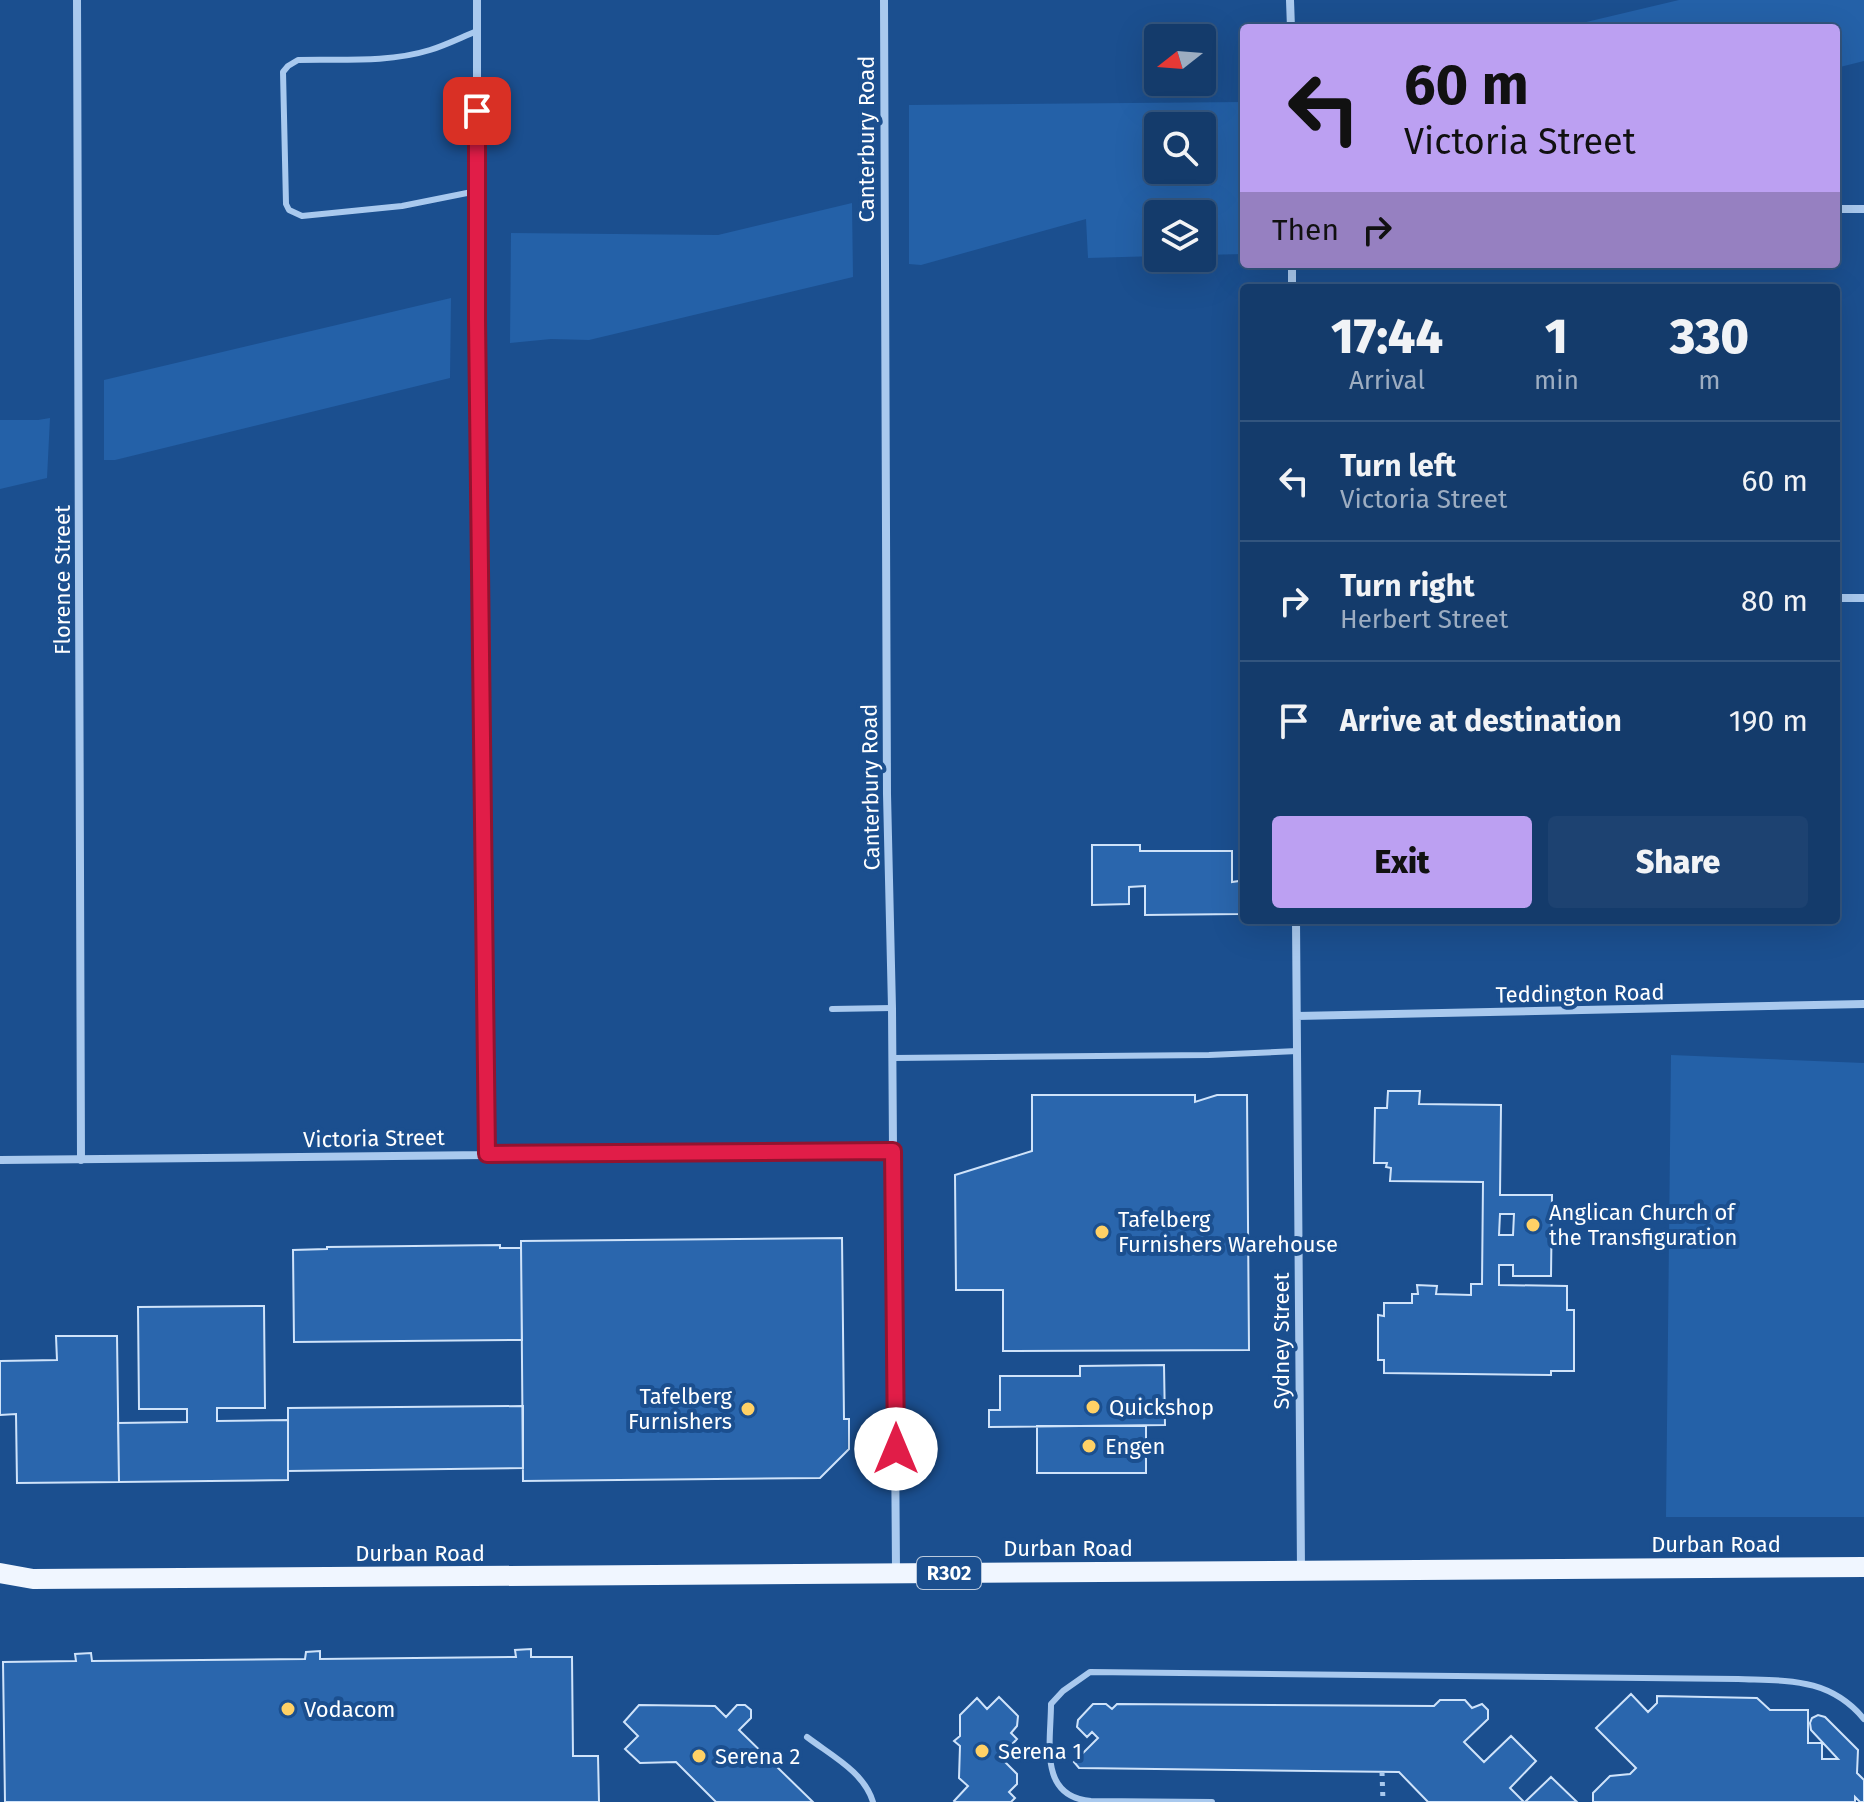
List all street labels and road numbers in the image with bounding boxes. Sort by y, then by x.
street label: Canterbury Road [853,56,880,222]
street label: Florence Street [49,505,76,655]
street label: Canterbury Road [856,703,885,871]
street label: Teddington Road [1495,979,1665,1008]
street label: Victoria Street [303,1124,445,1153]
street label: Sydney Street [1268,1273,1295,1409]
street label: Durban Road [1651,1531,1781,1558]
street label: Durban Road [1003,1535,1133,1562]
street label: Durban Road [355,1540,485,1567]
road number: R302 [917,1557,981,1589]

